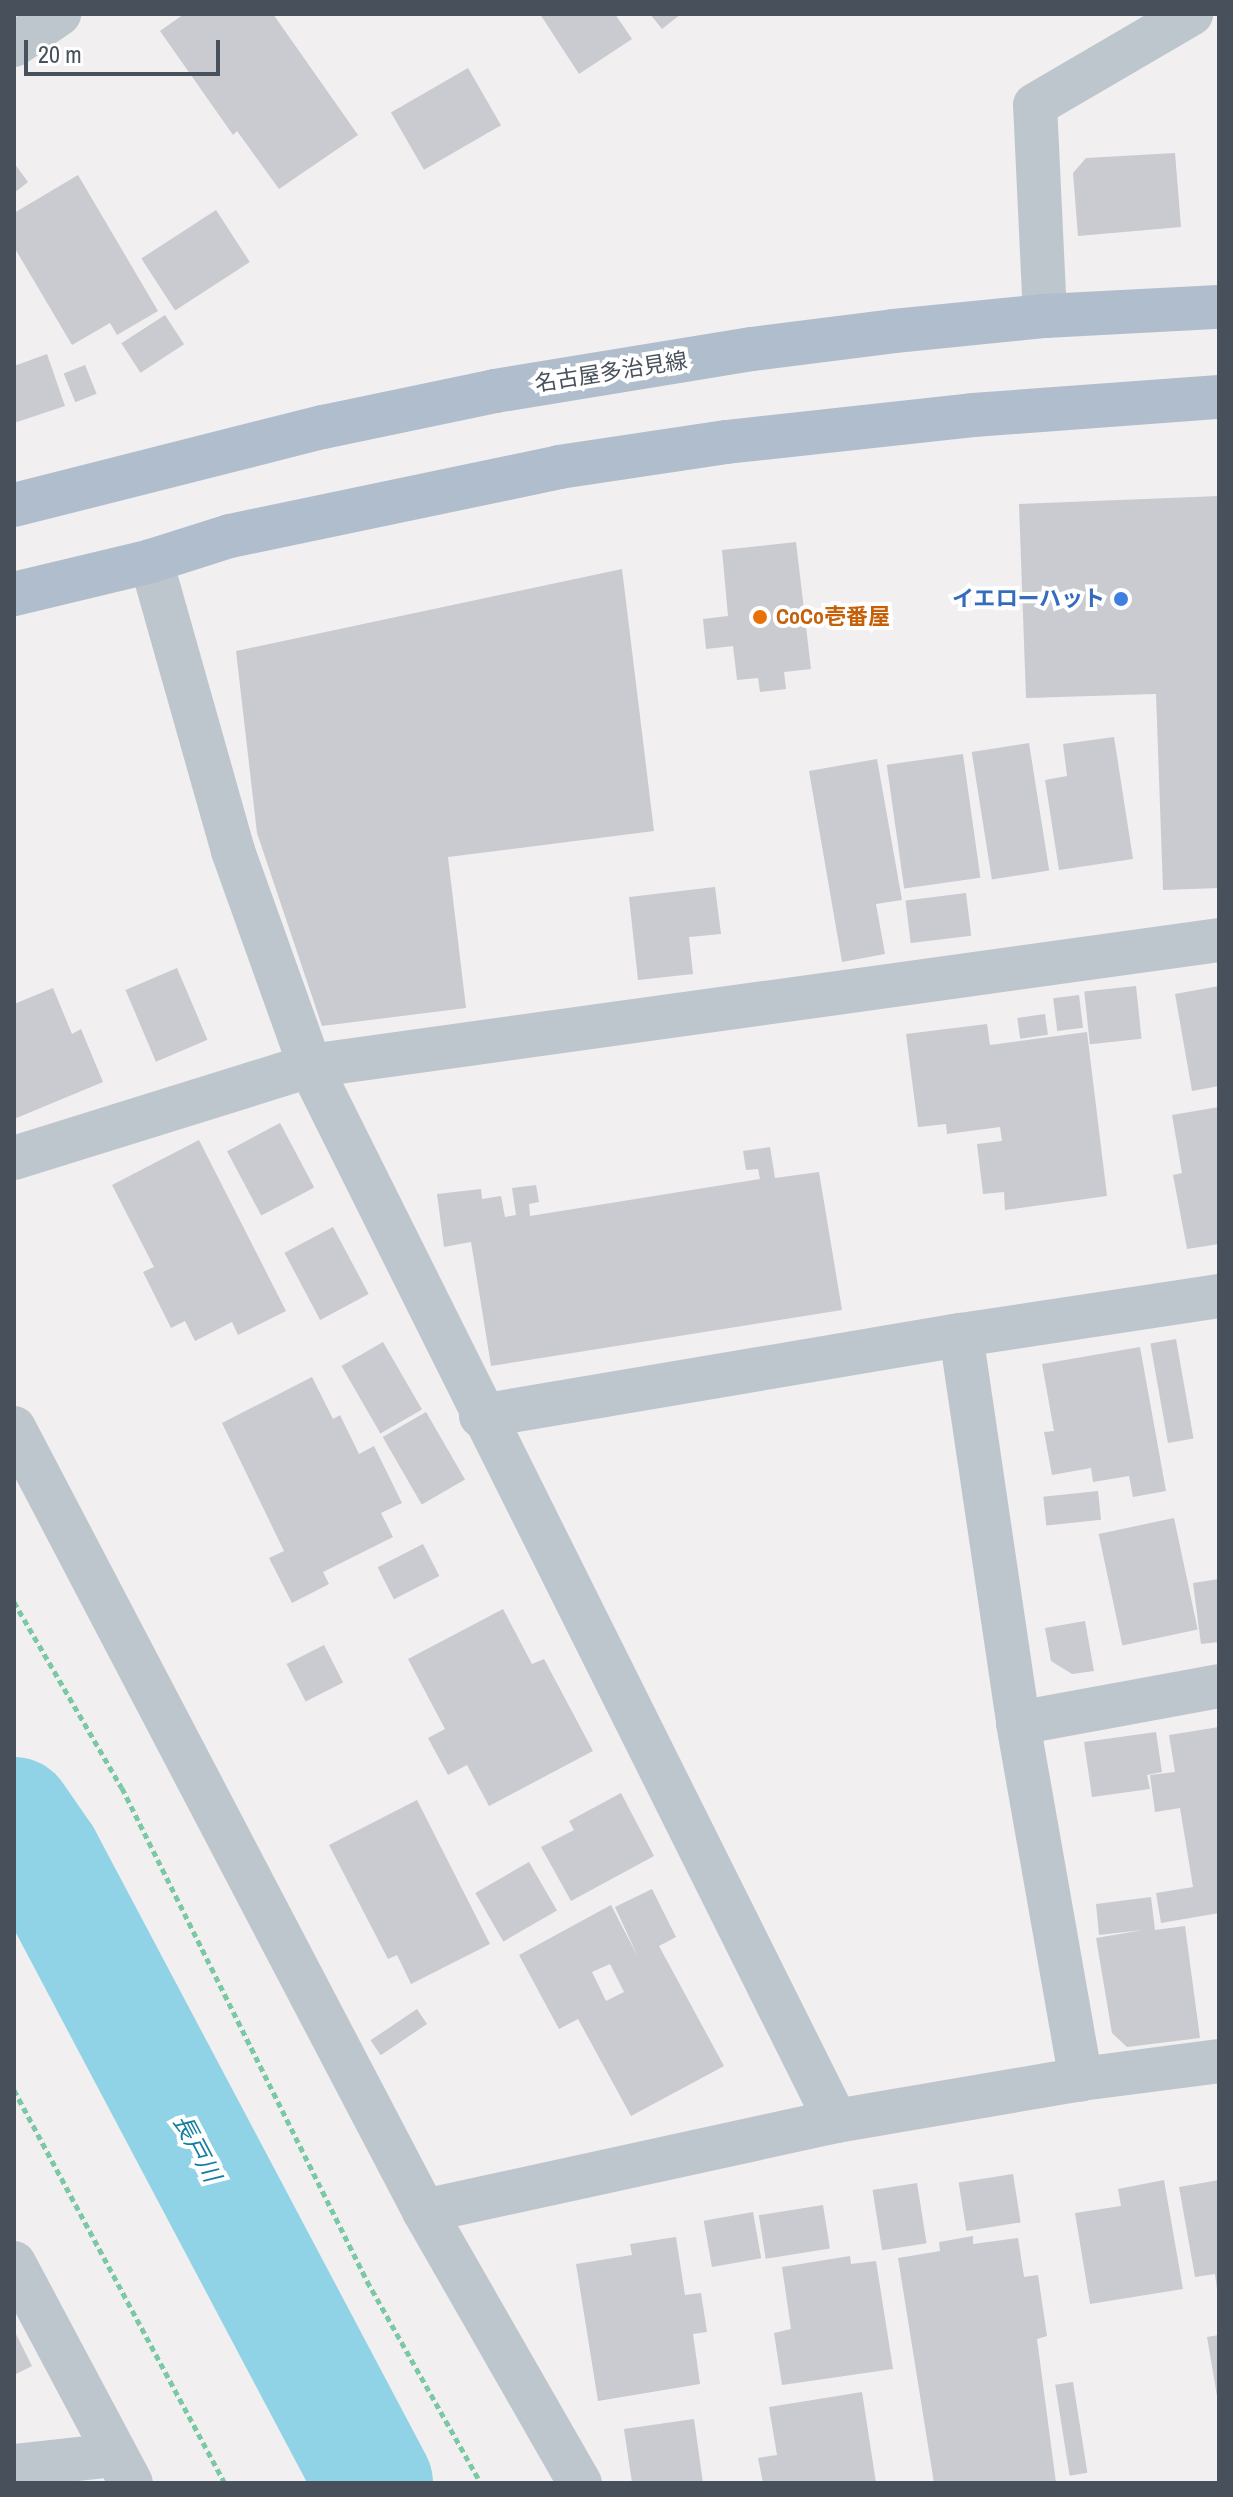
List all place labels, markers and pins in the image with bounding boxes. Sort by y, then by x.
place label: イエローハット [951,586,1105,612]
marker: イエローハット [1112,590,1130,608]
place label: CoCo壱番屋 [776,604,890,630]
marker: CoCo壱番屋 [751,608,769,626]

